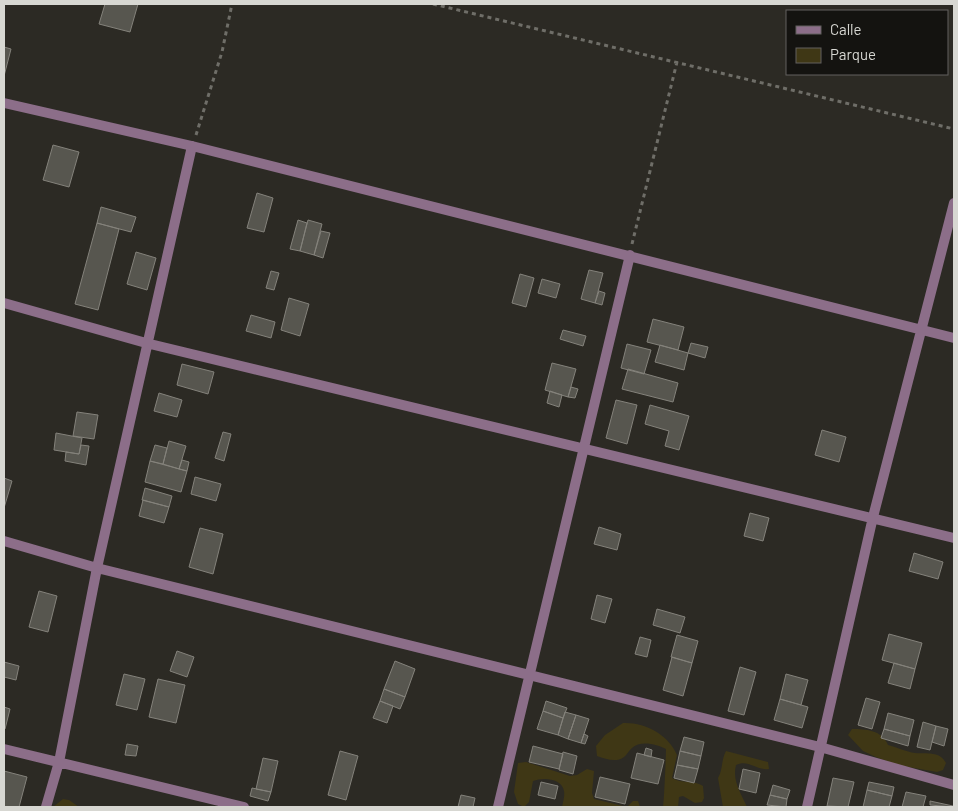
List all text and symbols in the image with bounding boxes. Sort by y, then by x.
legend [786,10,948,75]
text: Calle [830,20,862,38]
text: Parque [830,45,876,63]

